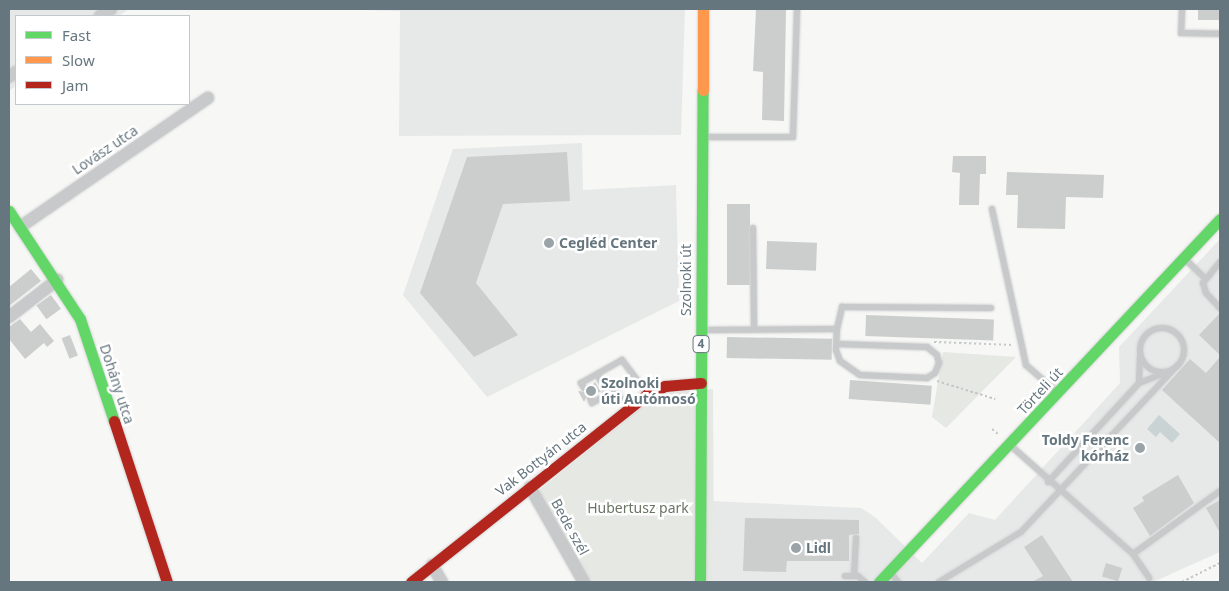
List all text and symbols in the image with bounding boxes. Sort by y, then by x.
legend [15,15,190,105]
text: Fast [62,25,91,45]
text: Slow [62,50,95,70]
text: Jam [62,75,89,95]
street label: Lovász utca [69,122,141,178]
place label: Cegléd Center [559,235,657,251]
marker: Cegléd Center [543,237,555,249]
street label: Szolnoki út [678,244,694,316]
road number: 4 [692,334,710,354]
street label: Dohány utca [96,342,138,426]
street label: Törteli út [1014,364,1066,418]
place label: Szolnoki úti Autómosó [601,375,696,408]
marker: Szolnoki úti Autómosó [585,385,597,397]
street label: Vak Bottyán utca [492,418,590,500]
place label: Toldy Ferenc kórház [1042,432,1129,464]
marker: Toldy Ferenc kórház [1133,441,1147,455]
street label: Bede szél [548,496,592,558]
park label: Hubertusz park [587,500,689,516]
place label: Lidl [806,540,831,556]
marker: Lidl [790,542,802,554]

